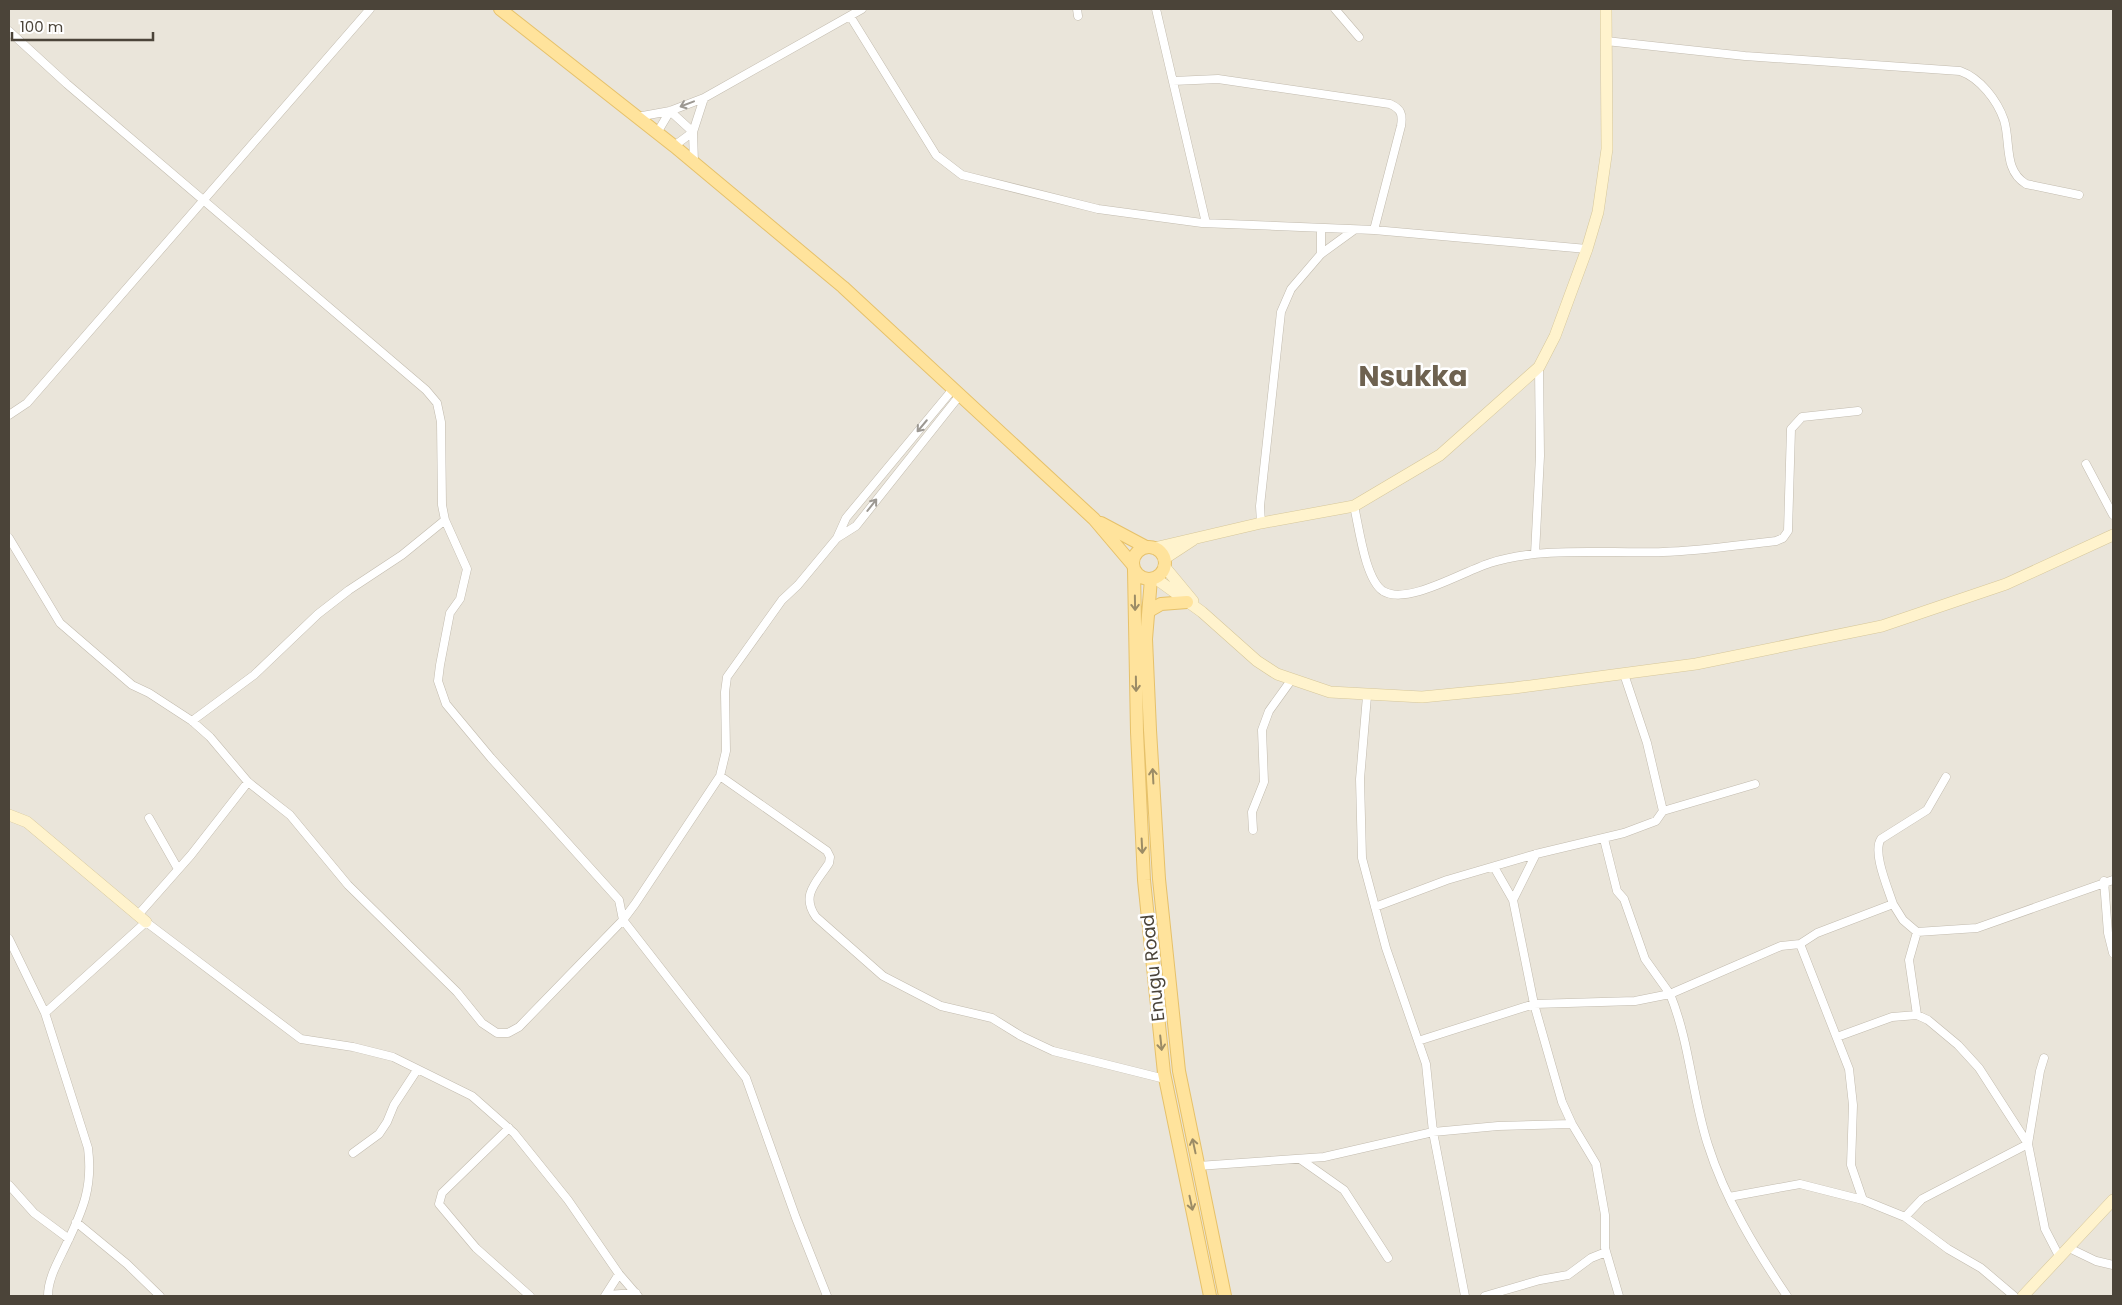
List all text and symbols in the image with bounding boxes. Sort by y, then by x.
scale bar [12,10,154,42]
text: 100 m [20,16,63,37]
one-way arrow [680,100,695,109]
district label: Nsukka [1358,357,1468,396]
one-way arrow [916,420,928,433]
one-way arrow [867,499,878,512]
one-way arrow [1130,594,1140,611]
one-way arrow [1131,676,1141,692]
one-way arrow [1148,768,1157,784]
one-way arrow [1138,838,1147,854]
street label: Enugu Road [1134,913,1171,1023]
one-way arrow [1156,1035,1166,1051]
one-way arrow [1189,1138,1198,1154]
one-way arrow [1187,1194,1196,1210]

